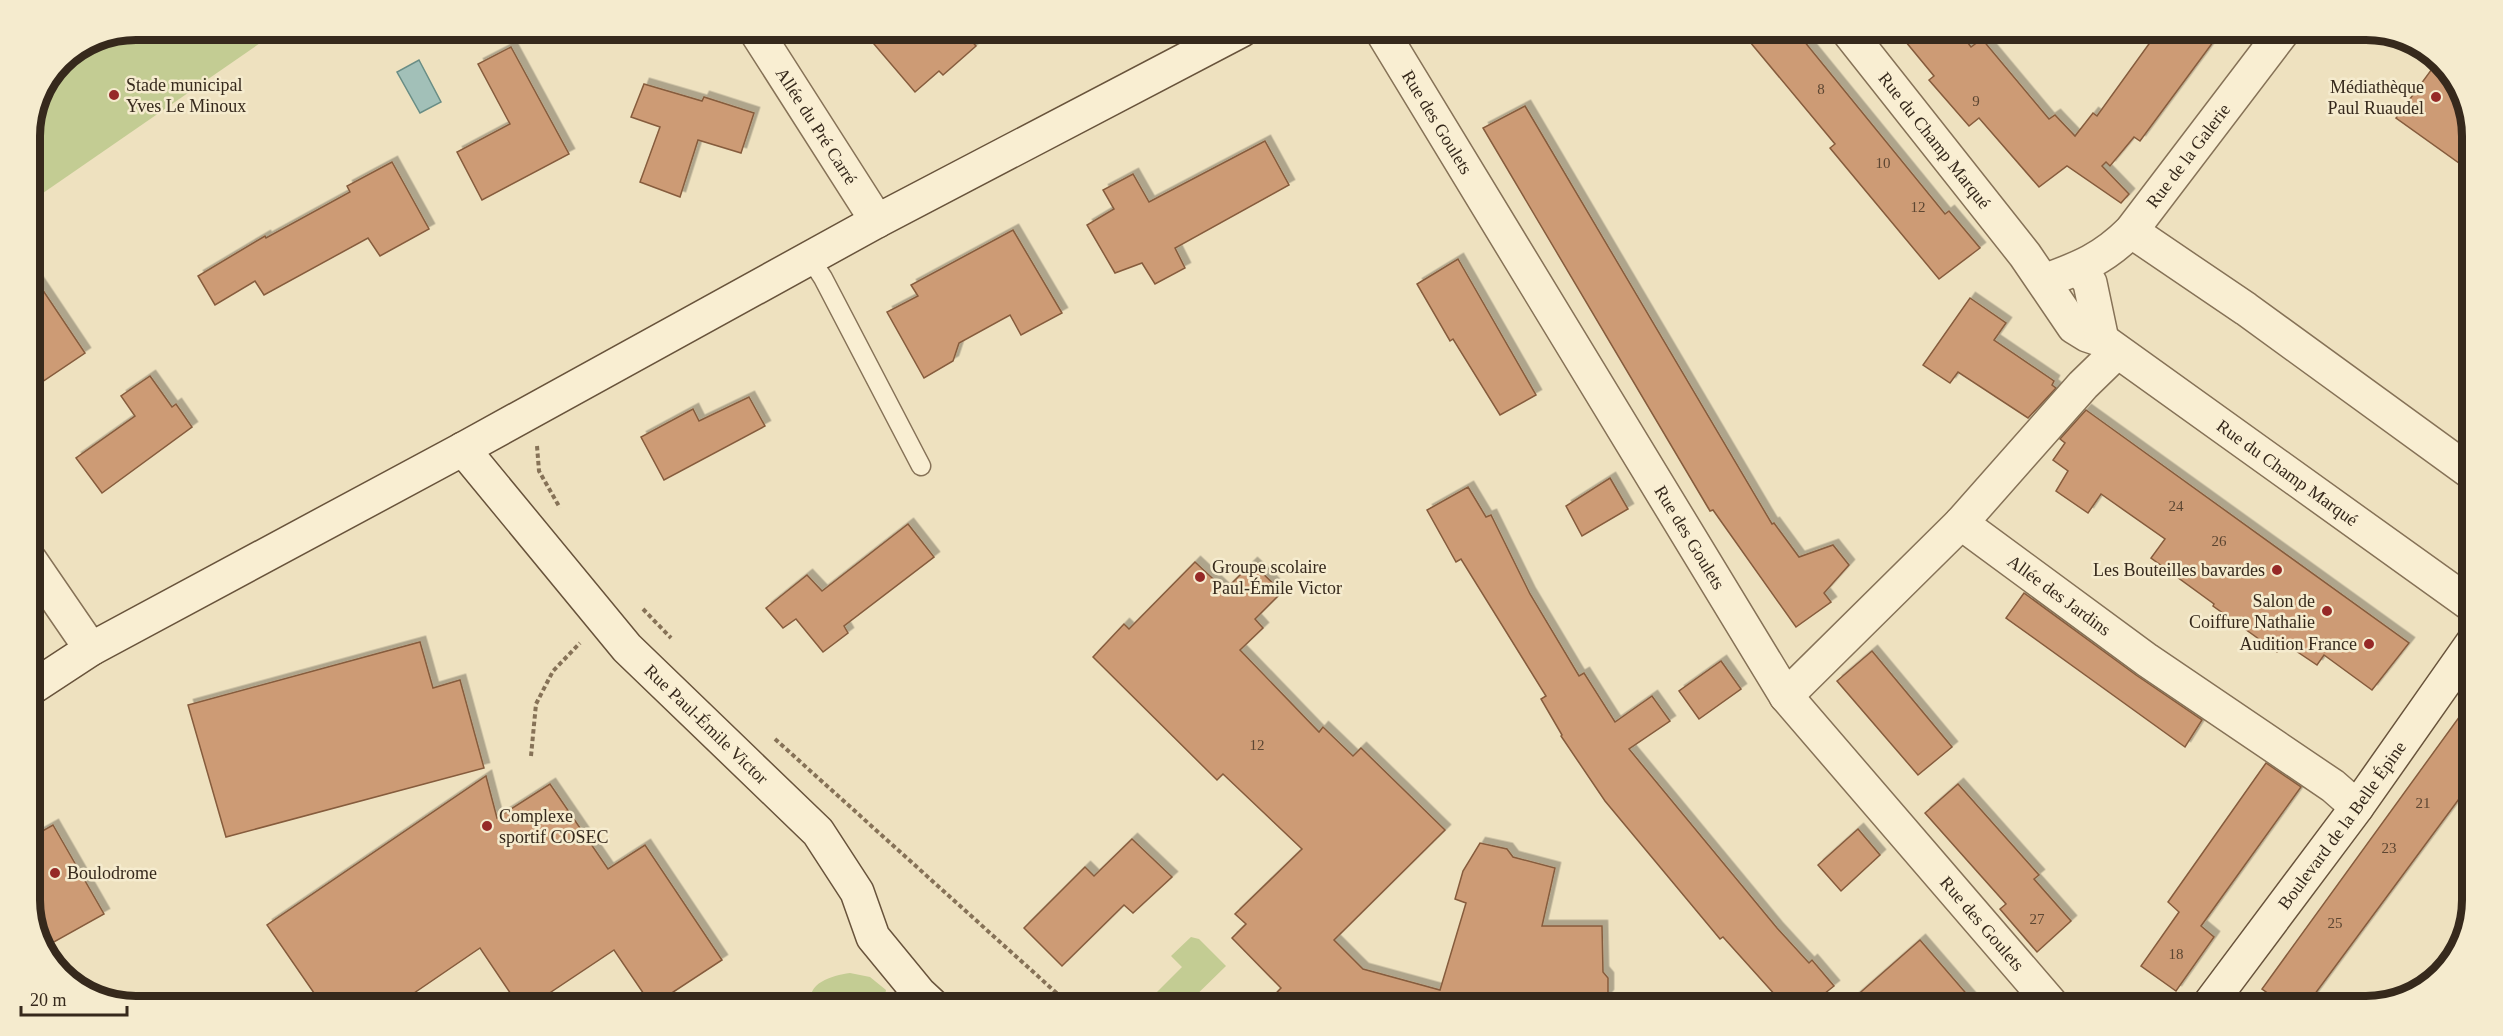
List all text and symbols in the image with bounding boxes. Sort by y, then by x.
street label: Allée du Pré Carré [772,64,861,188]
street label: Rue des Goulets [1398,67,1476,178]
street label: Rue du Champ Marqué [1874,68,1995,213]
place label: Stade municipal Yves Le Minoux [126,75,246,116]
place label: Médiathèque Paul Ruaudel [2328,77,2424,118]
house number: 8 [1817,81,1825,97]
marker: Stade municipal Yves Le Minoux [107,88,121,102]
marker: Médiathèque Paul Ruaudel [2429,90,2443,104]
house number: 9 [1972,93,1980,109]
street label: Rue de la Galerie [2142,100,2234,212]
house number: 10 [1876,155,1891,171]
house number: 12 [1911,199,1926,215]
street label: Rue du Champ Marqué [2213,416,2362,530]
street label: Rue des Goulets [1650,482,1729,593]
house number: 24 [2169,498,2184,514]
house number: 26 [2212,533,2227,549]
street label: Allée des Jardins [2004,551,2115,640]
place label: Groupe scolaire Paul-Émile Victor [1212,557,1342,598]
place label: Les Bouteilles bavardes [2093,560,2265,580]
marker: Les Bouteilles bavardes [2270,563,2284,577]
marker: Groupe scolaire Paul-Émile Victor [1193,570,1207,584]
place label: Salon de Coiffure Nathalie [2189,591,2315,632]
marker: Salon de Coiffure Nathalie [2320,604,2334,618]
place label: Audition France [2240,634,2357,654]
marker: Audition France [2362,637,2376,651]
street label: Rue Paul-Émile Victor [640,660,772,788]
house number: 12 [1250,737,1265,753]
street label: Boulevard de la Belle Épine [2274,737,2410,913]
house number: 21 [2416,795,2431,811]
place label: Complexe sportif COSEC [499,806,609,847]
marker: Complexe sportif COSEC [480,819,494,833]
house number: 23 [2382,840,2397,856]
place label: Boulodrome [67,863,157,883]
marker: Boulodrome [48,866,62,880]
street label: Rue des Goulets [1936,872,2028,975]
house number: 27 [2030,911,2045,927]
house number: 25 [2328,915,2343,931]
house number: 18 [2169,946,2184,962]
scale bar [21,979,128,1017]
text: 20 m [30,990,67,1010]

